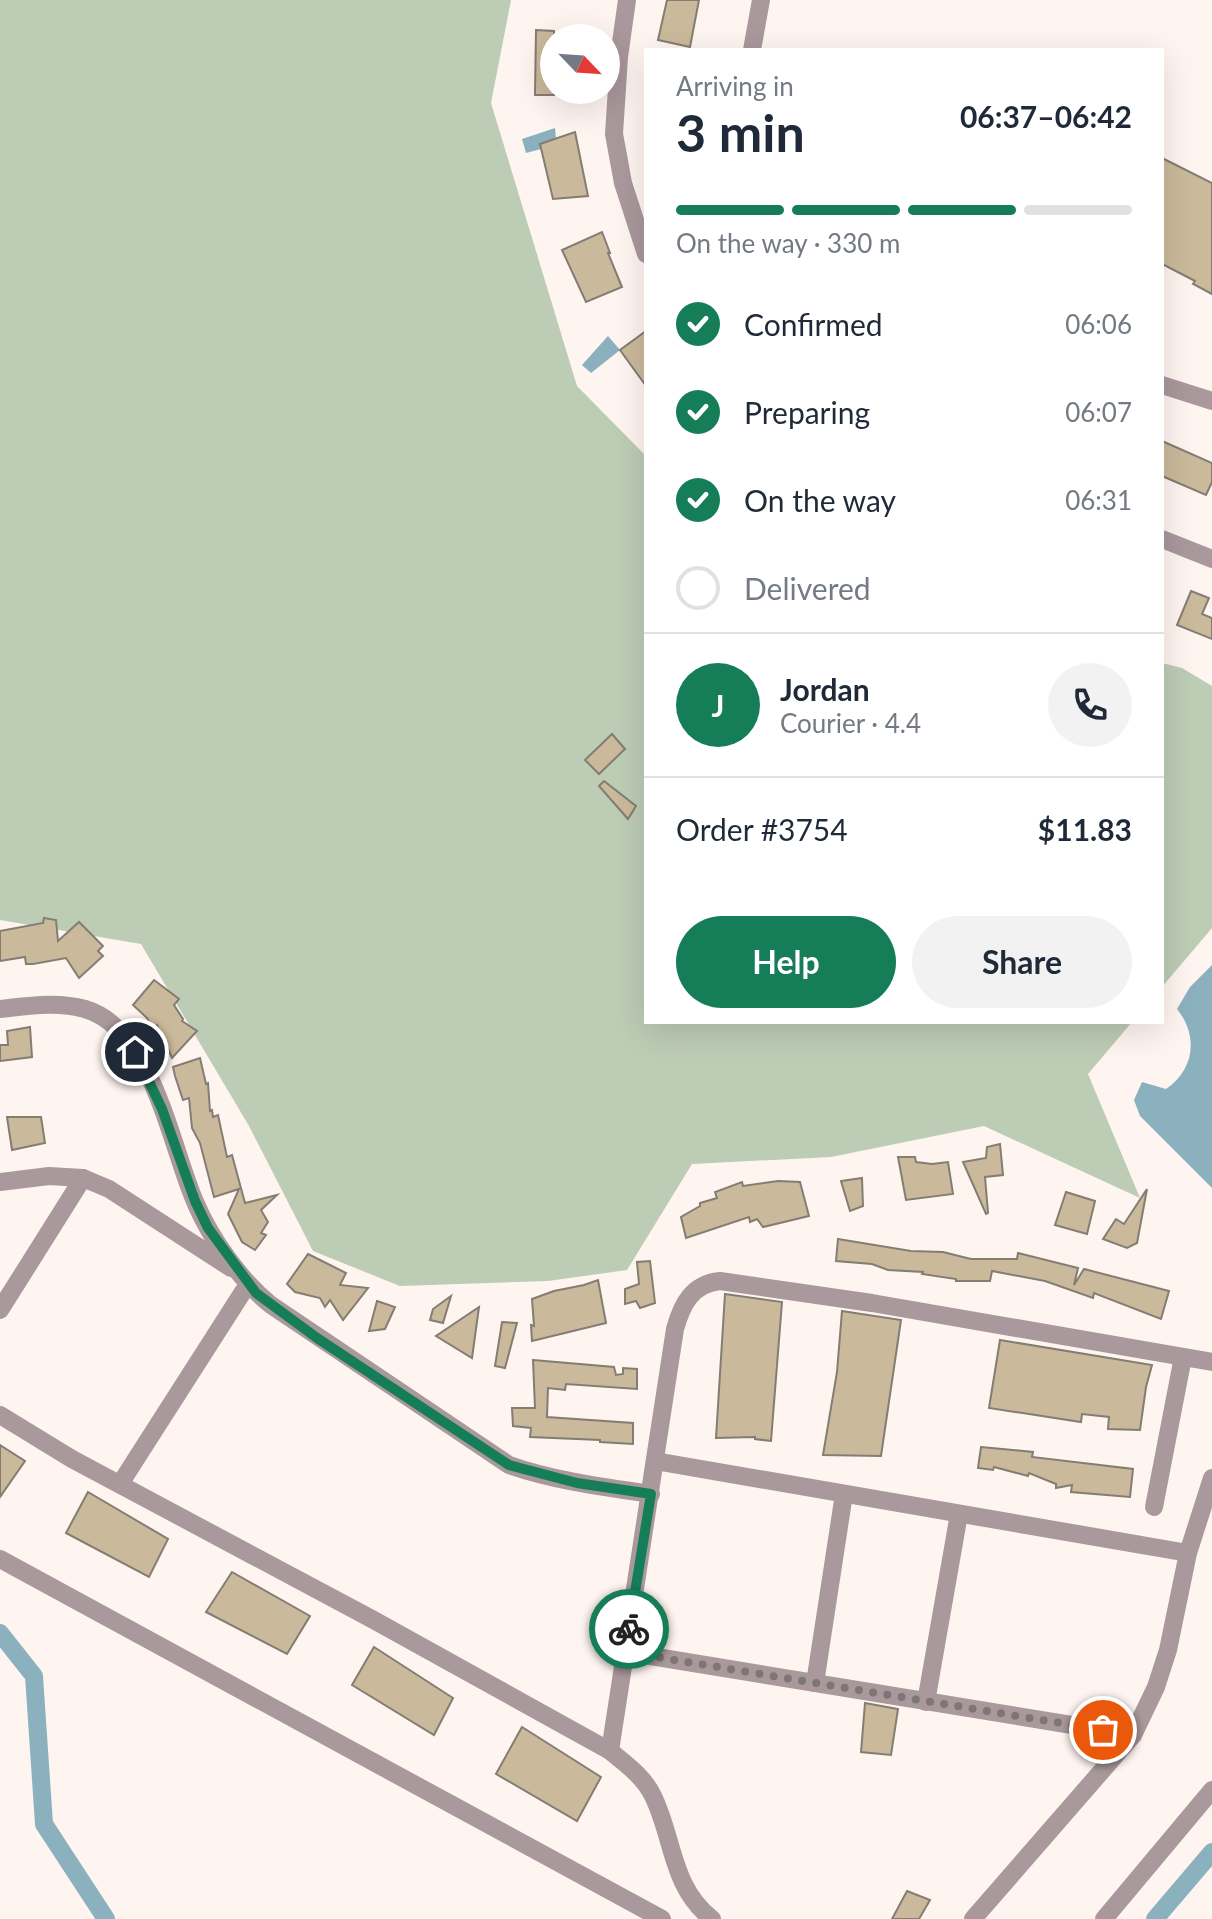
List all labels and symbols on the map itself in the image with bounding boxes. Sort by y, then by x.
north arrow [540,24,620,104]
pin [101,1018,169,1086]
courier [589,1589,669,1669]
pin [1069,1696,1137,1764]

